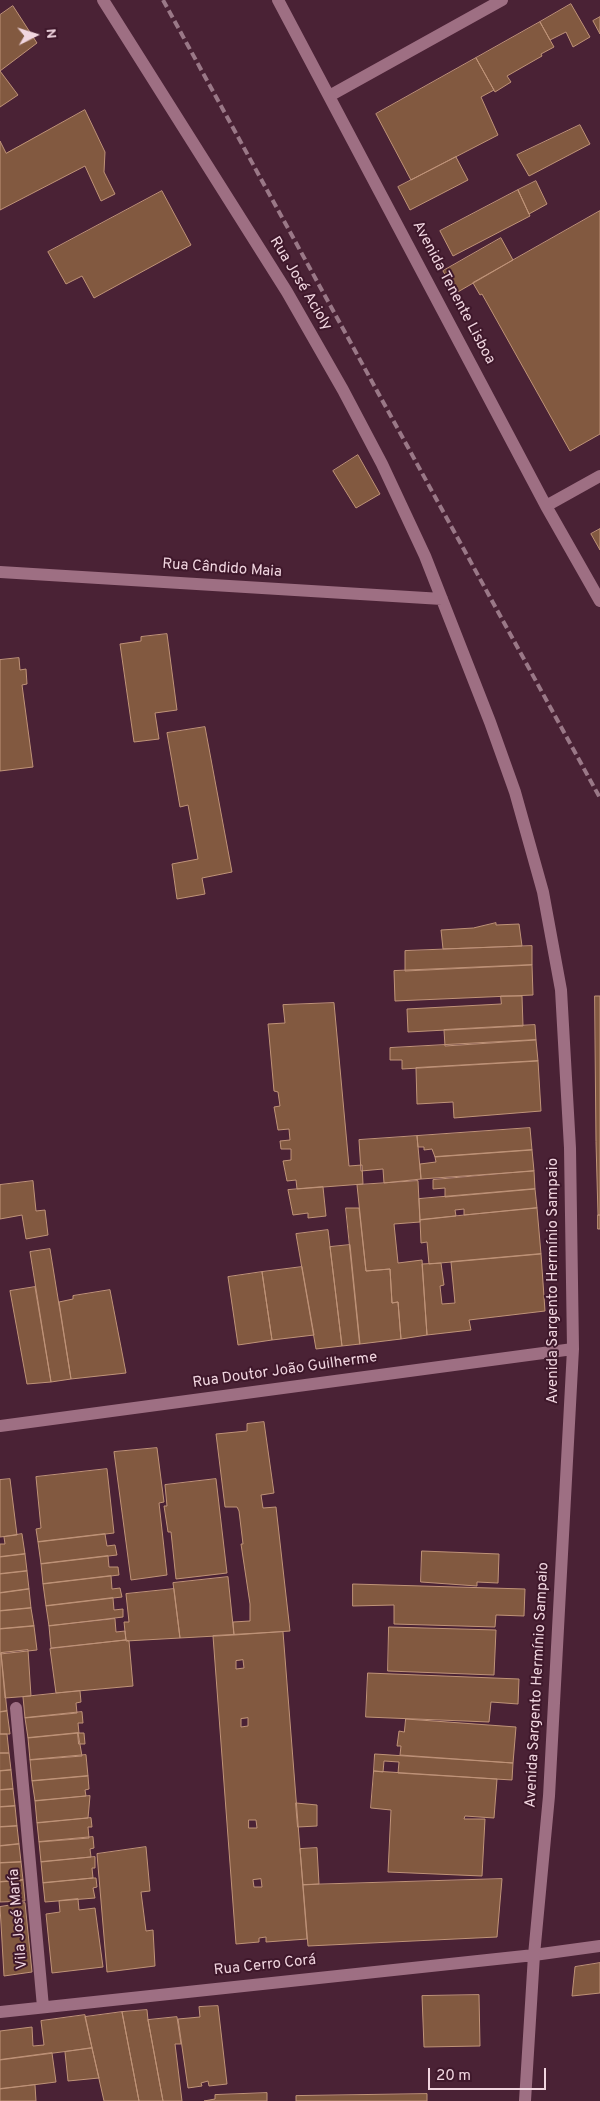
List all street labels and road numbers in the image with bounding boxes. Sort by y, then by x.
street label: Avenida Tenente Lisboa [408,218,498,368]
street label: Rua José Acioly [265,234,335,334]
street label: Rua Cândido Maia [162,556,282,582]
street label: Avenida Sargento Hermínio Sampaio [545,1158,563,1404]
street label: Rua Doutor João Guilherme [192,1349,378,1393]
street label: Avenida Sargento Hermínio Sampaio [523,1562,553,1808]
street label: Vila José María [6,1868,32,1970]
street label: Rua Cerro Corá [213,1952,317,1980]

